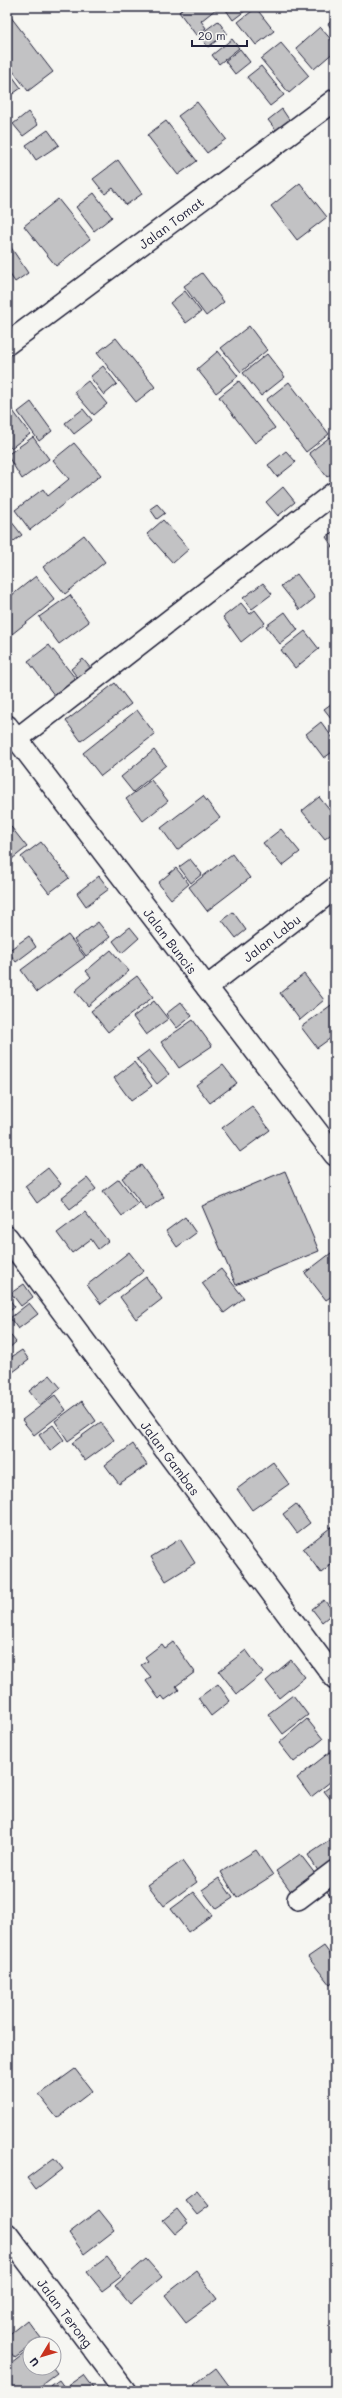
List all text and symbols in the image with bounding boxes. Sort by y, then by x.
scale bar [192,22,247,48]
text: 20 m [198,27,226,43]
street label: Jalan Tomat [135,192,207,252]
street label: Jalan Buncis [140,904,202,977]
street label: Jalan Labu [239,910,303,965]
street label: Jalan Gambas [138,1417,204,1498]
street label: Jalan Terong [34,2274,97,2350]
north arrow [22,2336,62,2376]
text: U [25,2355,42,2370]

